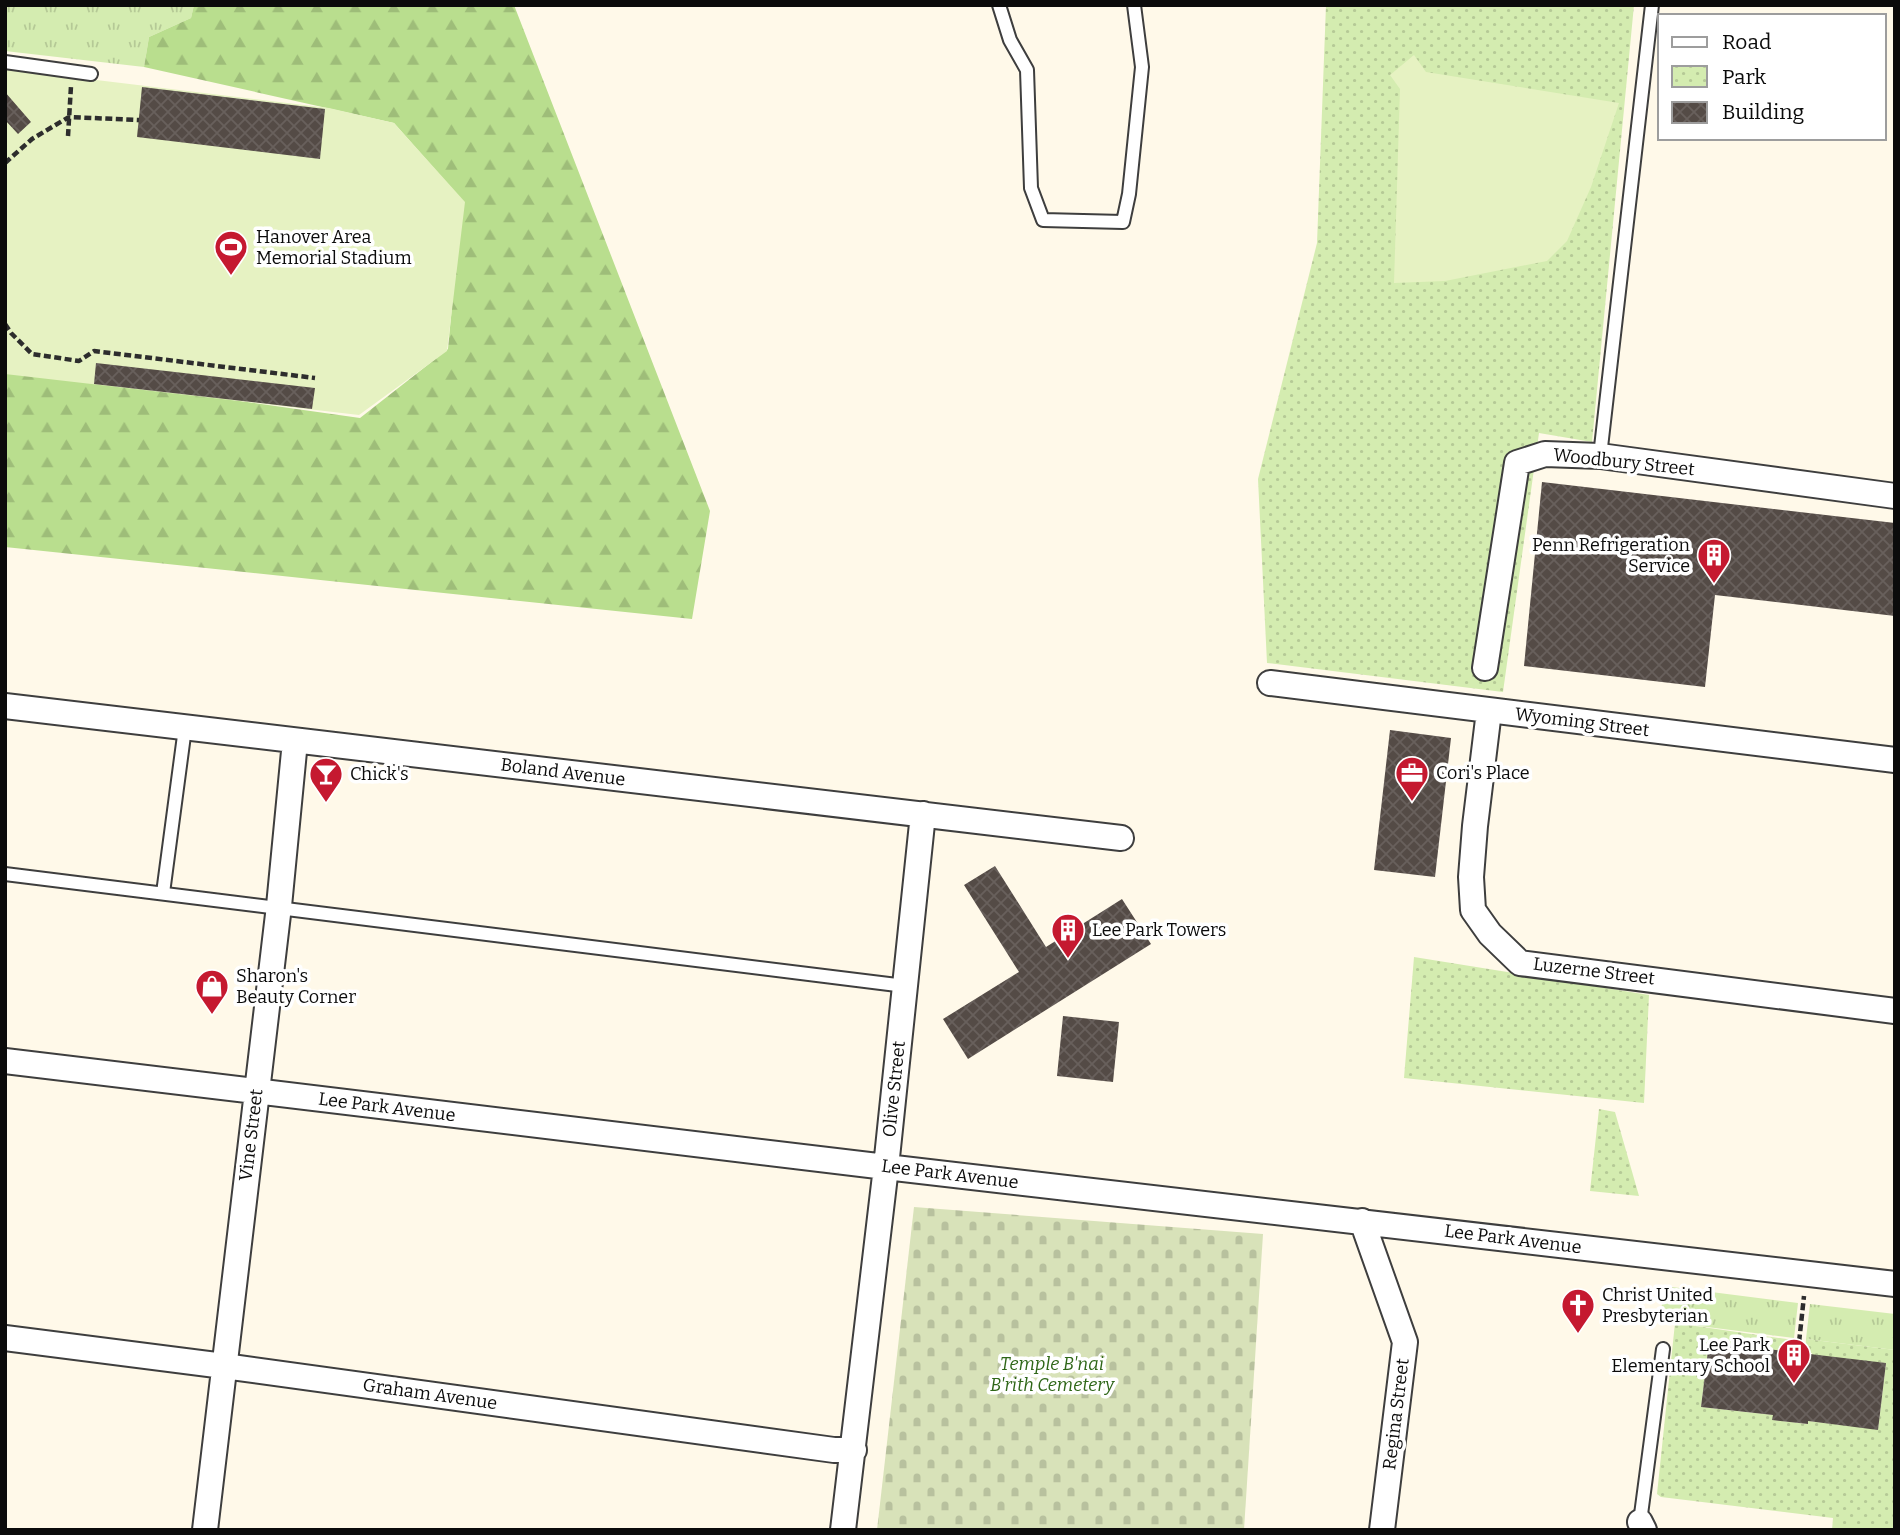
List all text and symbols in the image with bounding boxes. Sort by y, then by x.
legend [1658,14,1886,140]
text: Road [1722,29,1771,55]
text: Park [1722,64,1766,90]
text: Building [1722,99,1805,125]
place label: Hanover Area Memorial Stadium [256,226,412,269]
sports icon: Hanover Area Memorial Stadium [212,228,250,277]
street label: Woodbury Street [1552,444,1696,480]
place label: Penn Refrigeration Service [1532,534,1691,577]
building icon: Penn Refrigeration Service [1695,536,1733,585]
street label: Wyoming Street [1514,703,1651,741]
street label: Boland Avenue [499,753,627,791]
office icon: Cori's Place [1393,754,1431,803]
bar icon: Chick's [307,755,345,804]
place label: Cori's Place [1436,762,1530,784]
place label: Chick's [350,763,409,785]
building icon: Lee Park Towers [1049,911,1087,960]
place label: Lee Park Towers [1092,919,1226,941]
street label: Luzerne Street [1532,953,1657,989]
place label: Sharon's Beauty Corner [236,965,356,1008]
shop icon: Sharon's Beauty Corner [193,967,231,1016]
street label: Olive Street [878,1039,910,1138]
street label: Vine Street [234,1087,268,1182]
street label: Lee Park Avenue [317,1088,457,1126]
street label: Lee Park Avenue [880,1155,1020,1193]
street label: Lee Park Avenue [1443,1220,1583,1258]
place label: Christ United Presbyterian [1602,1284,1713,1327]
church icon: Christ United Presbyterian [1559,1286,1597,1335]
place label: Lee Park Elementary School [1611,1334,1771,1377]
building icon: Lee Park Elementary School [1775,1336,1813,1385]
park label: Temple B'nai B'rith Cemetery [990,1353,1115,1396]
street label: Regina Street [1378,1357,1414,1471]
street label: Graham Avenue [361,1374,499,1414]

